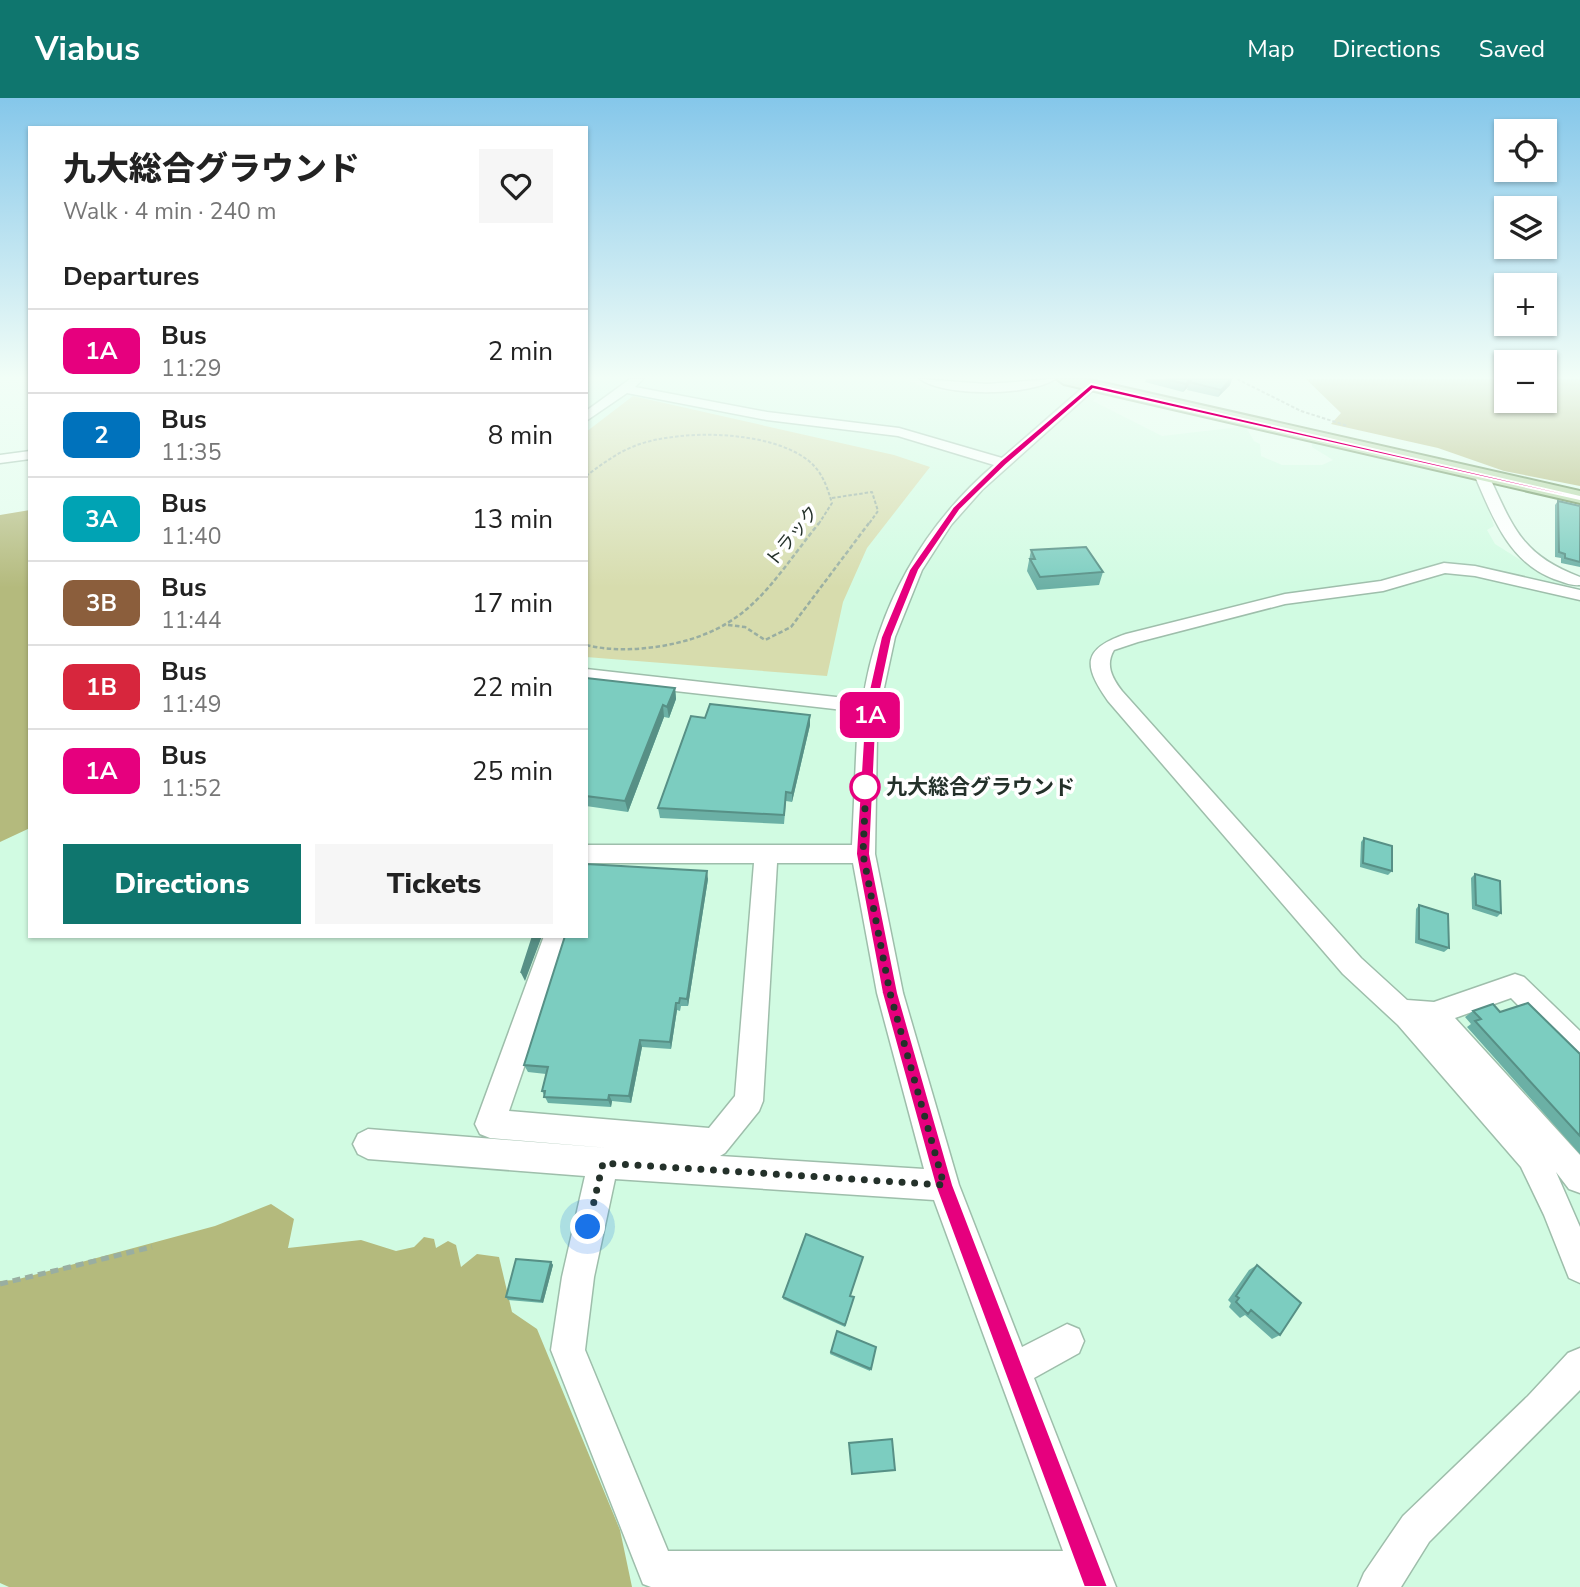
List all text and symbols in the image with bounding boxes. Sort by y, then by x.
text: Viabus [35,27,140,72]
text: Map [1247,33,1294,65]
text: Directions [1332,33,1441,65]
text: Saved [1479,33,1545,65]
map controls [1494,119,1557,413]
button: locate [1494,119,1557,182]
text: 九大総合グラウンド [63,147,360,192]
button: heart [479,149,553,223]
text: Walk · 4 min · 240 m [63,196,276,227]
button: layers [1494,196,1557,259]
text: Departures [63,259,199,294]
button: + [1494,273,1557,336]
text: Bus [161,318,207,353]
text: 2 min [488,334,553,369]
text: 1A [85,335,118,367]
button: − [1494,350,1557,413]
text: 11:29 [161,353,221,384]
text: Bus [161,402,207,437]
text: 8 min [488,418,553,453]
text: 2 [94,419,109,451]
text: 11:35 [161,437,221,468]
text: Bus [161,486,207,521]
street label: トラック [760,500,824,572]
text: 13 min [472,502,553,537]
text: 3A [85,503,118,535]
text: 11:40 [161,521,221,552]
text: Bus [161,570,207,605]
text: 17 min [472,586,553,621]
text: 3B [86,587,117,619]
text: 11:44 [161,605,221,636]
text: Bus [161,654,207,689]
text: 22 min [472,670,553,705]
text: 1B [86,671,117,703]
text: 11:49 [161,689,221,720]
line badge: 1A [838,692,902,738]
text: 1A [854,699,886,731]
text: Bus [161,738,207,773]
text: 25 min [472,754,553,789]
text: 1A [85,755,118,787]
marker: 九大総合グラウンド [850,772,880,802]
text: 11:52 [161,773,221,804]
place label: 九大総合グラウンド [886,773,1075,801]
button: Directions [63,844,301,924]
button: Tickets [315,844,553,924]
your location [570,1209,605,1244]

